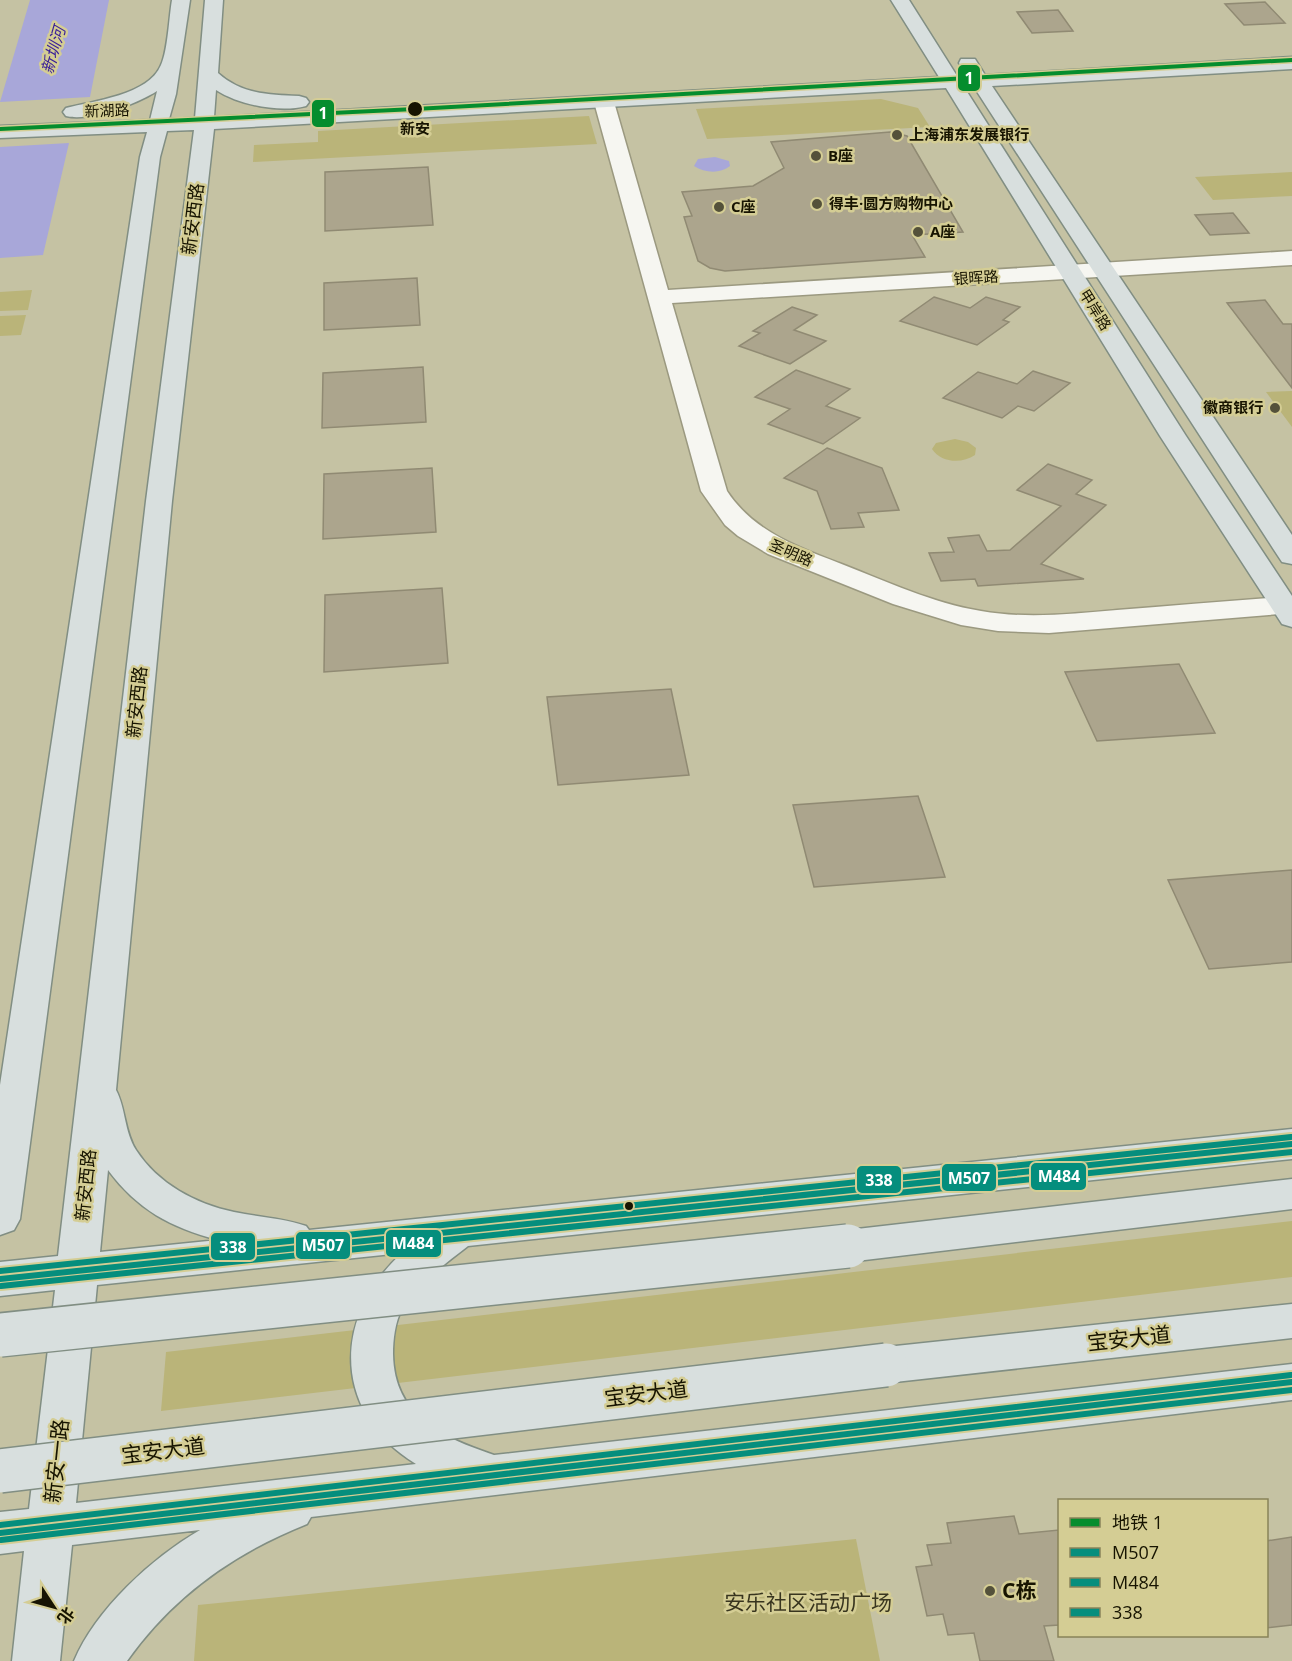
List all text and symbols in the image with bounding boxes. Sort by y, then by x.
water label: 新圳河 [36,21,71,76]
line badge: 1 [957,64,981,92]
text: 1 [964,67,974,89]
street label: 新湖路 [84,99,130,121]
line badge: 1 [311,99,335,128]
marker: 新安 [406,100,424,118]
text: 1 [318,102,328,124]
place label: 新安 [400,118,430,138]
place label: 上海浦东发展银行 [909,124,1029,144]
marker: 上海浦东发展银行 [890,128,904,142]
place label: B座 [828,145,853,165]
marker: B座 [809,149,823,163]
street label: 新安西路 [176,182,208,256]
place label: 得丰·圆方购物中心 [829,193,953,213]
place label: C座 [731,196,756,216]
marker: 得丰·圆方购物中心 [810,197,824,211]
marker: C座 [712,200,726,214]
place label: A座 [930,221,955,241]
marker: A座 [911,225,925,239]
street label: 银晖路 [953,265,999,289]
street label: 甲岸路 [1075,285,1116,334]
place label: 徽商银行 [1203,397,1263,417]
marker: 徽商银行 [1268,401,1282,415]
street label: 圣明路 [767,534,816,570]
street label: 新安西路 [120,665,152,739]
street label: 新安西路 [69,1148,101,1222]
line badge: M484 [1030,1162,1087,1191]
line badge: M507 [941,1163,997,1192]
line badge: 338 [856,1165,902,1194]
text: M484 [1038,1165,1080,1187]
text: M507 [948,1167,990,1189]
text: 338 [865,1169,893,1191]
unlabelled marker [623,1200,635,1212]
line badge: M484 [385,1229,442,1258]
line badge: M507 [295,1231,351,1260]
line badge: 338 [210,1232,256,1261]
text: M484 [392,1232,434,1254]
text: M507 [302,1234,344,1256]
text: 338 [219,1236,247,1258]
street label: 宝安大道 [1086,1320,1172,1356]
street label: 宝安大道 [602,1374,689,1412]
street label: 新安一路 [38,1418,74,1504]
street label: 宝安大道 [119,1431,206,1469]
legend [1058,1499,1268,1637]
text: 地铁 1 [1112,1510,1163,1534]
text: M507 [1112,1540,1159,1564]
text: M484 [1112,1570,1159,1594]
place label: C栋 [1002,1576,1036,1604]
north arrow [24,1577,84,1637]
marker: C栋 [983,1584,997,1598]
park label: 安乐社区活动广场 [724,1588,892,1616]
text: 338 [1112,1600,1143,1624]
text: 北 [53,1603,80,1629]

